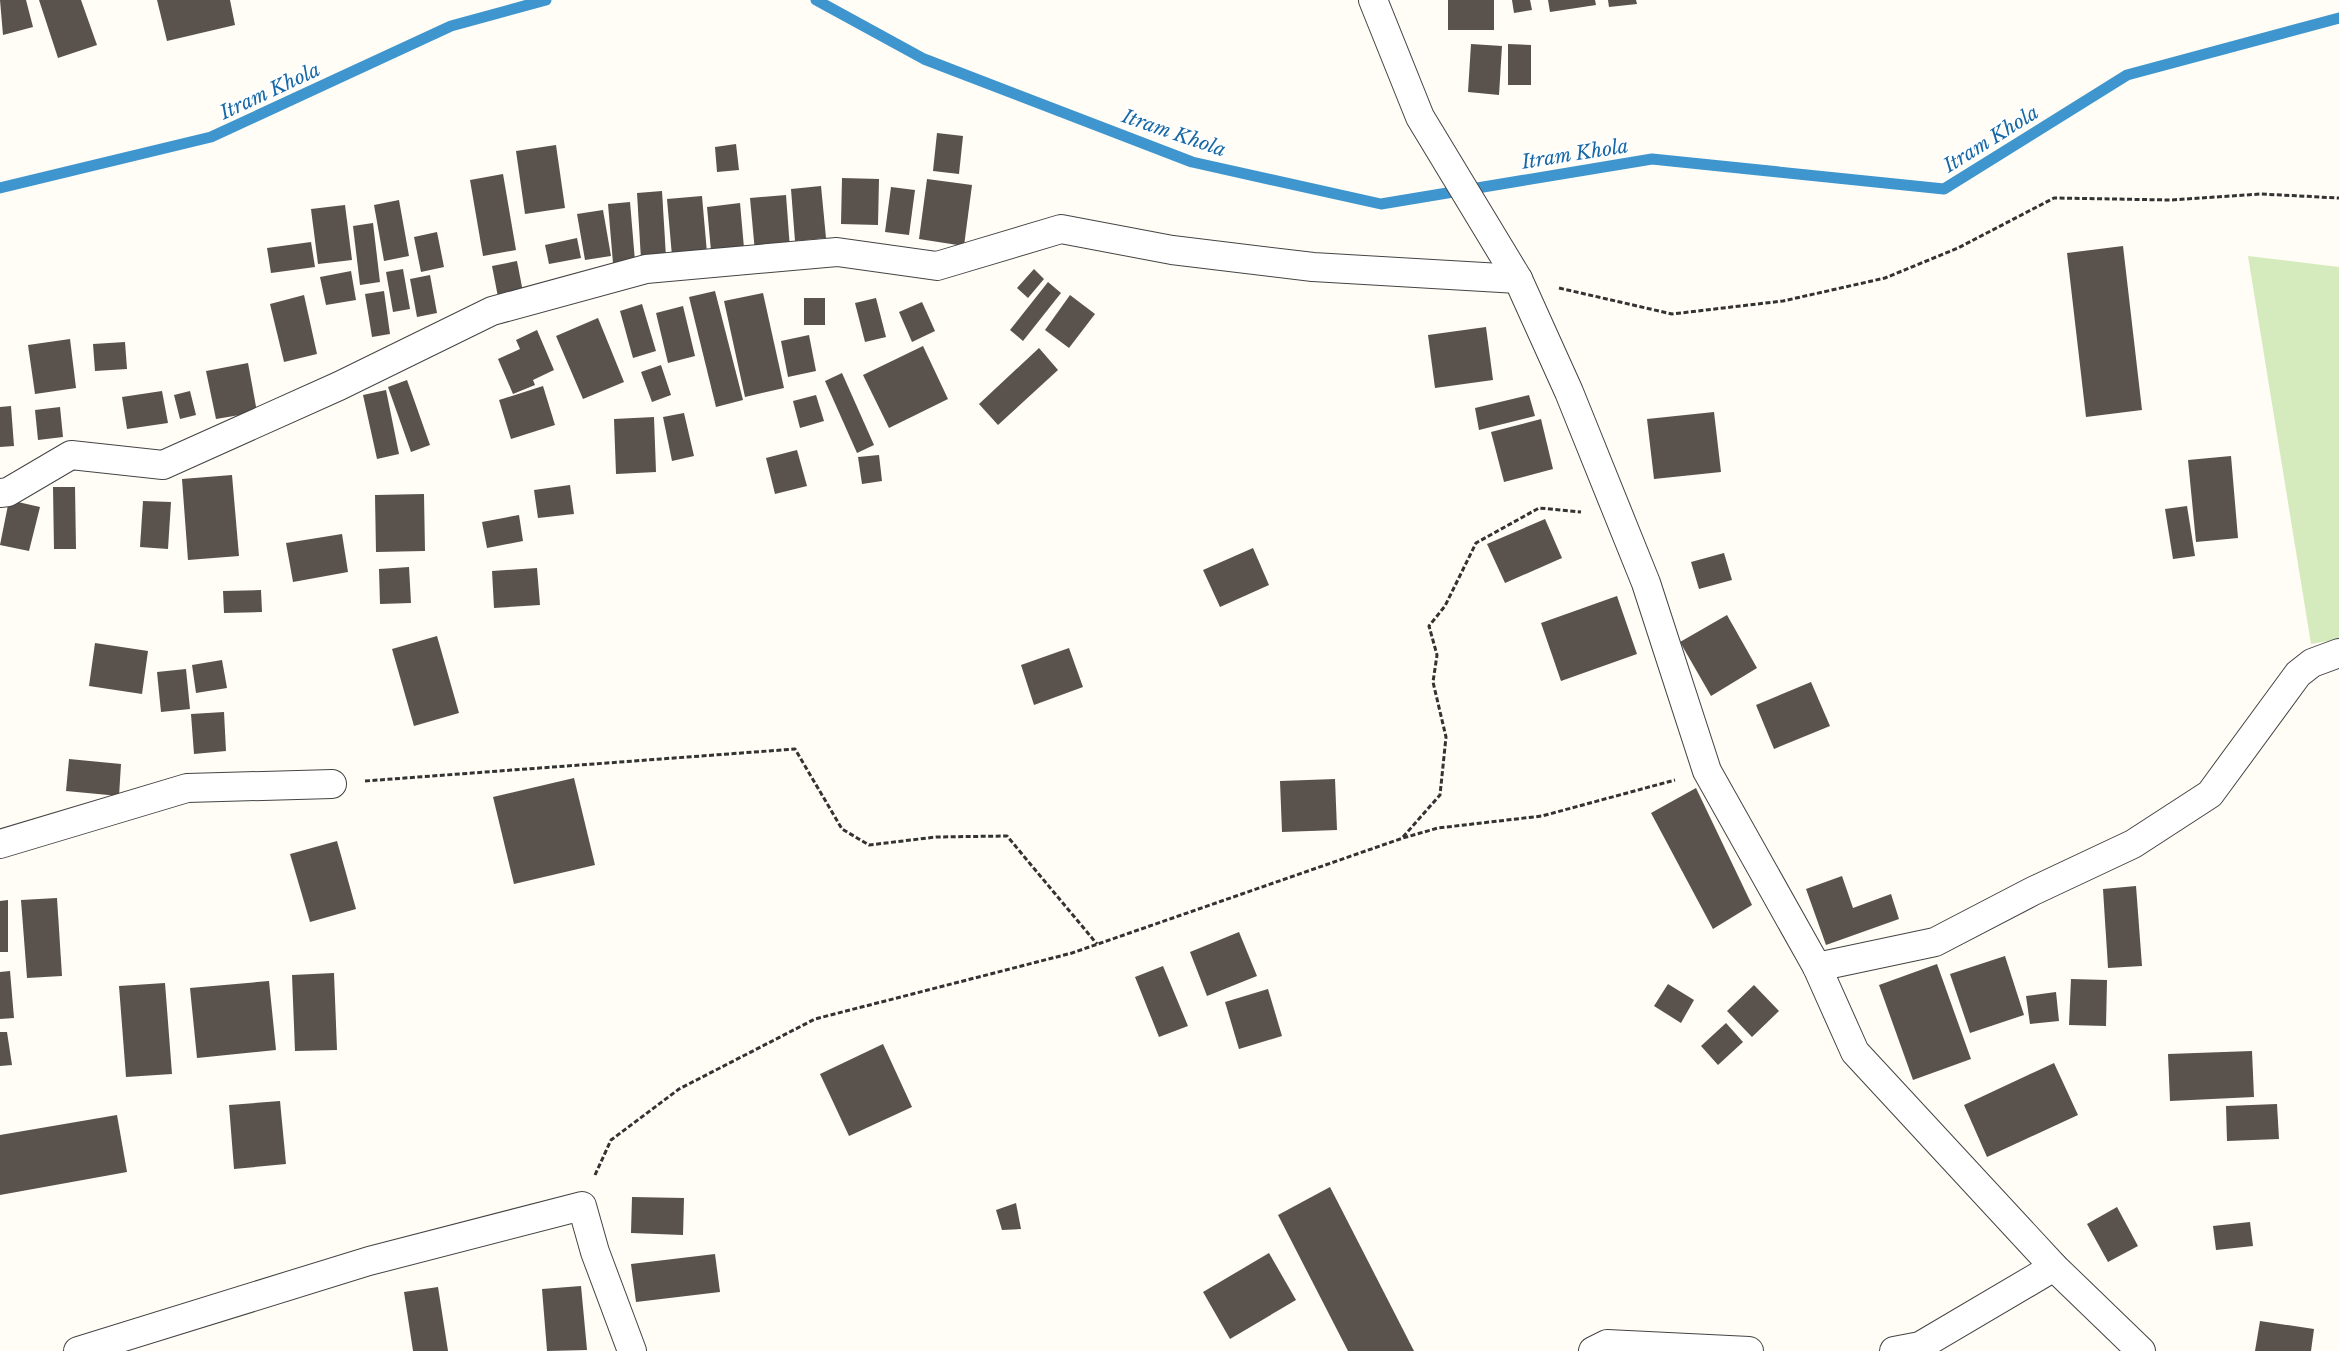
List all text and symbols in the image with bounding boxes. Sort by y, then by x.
water label: Itram Khola [215,58,324,125]
water label: Itram Khola [1938,101,2043,178]
water label: Itram Khola [1118,104,1229,161]
water label: Itram Khola [1519,134,1630,174]

